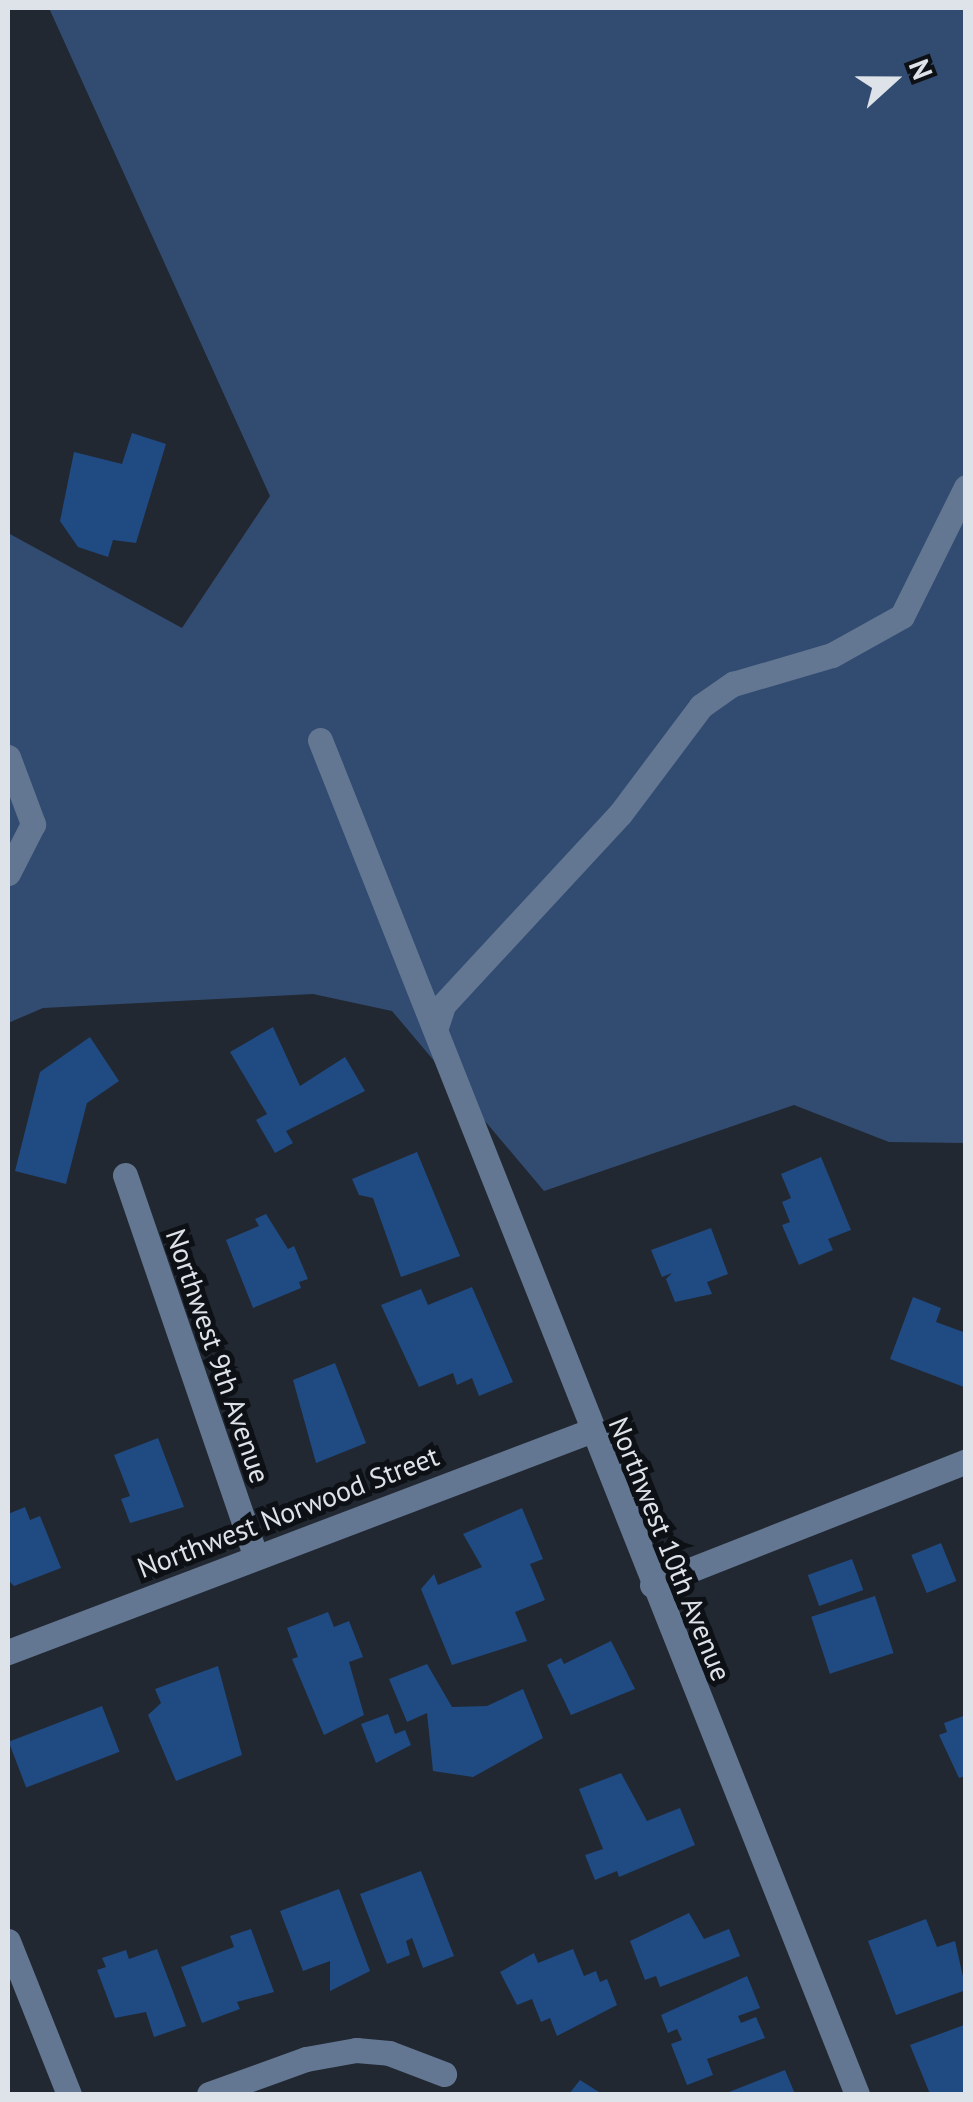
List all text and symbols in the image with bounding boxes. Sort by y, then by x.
north arrow [843,30,943,130]
text: N [901,54,942,84]
street label: Northwest 9th Avenue [159,1224,277,1488]
street label: Northwest 10th Avenue [602,1412,738,1686]
street label: Northwest Norwood Street [133,1439,443,1585]

